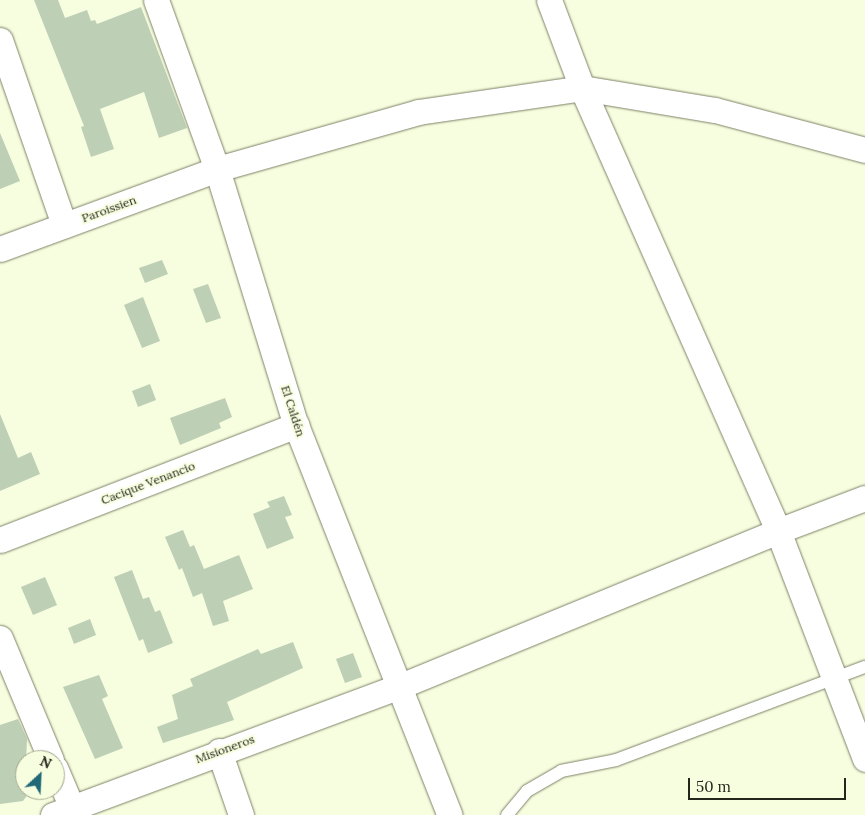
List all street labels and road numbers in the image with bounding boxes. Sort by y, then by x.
street label: Paroissien [80,192,138,226]
street label: El Caldén [278,384,308,438]
street label: Cacique Venancio [99,458,197,508]
street label: Misioneros [193,732,257,766]

